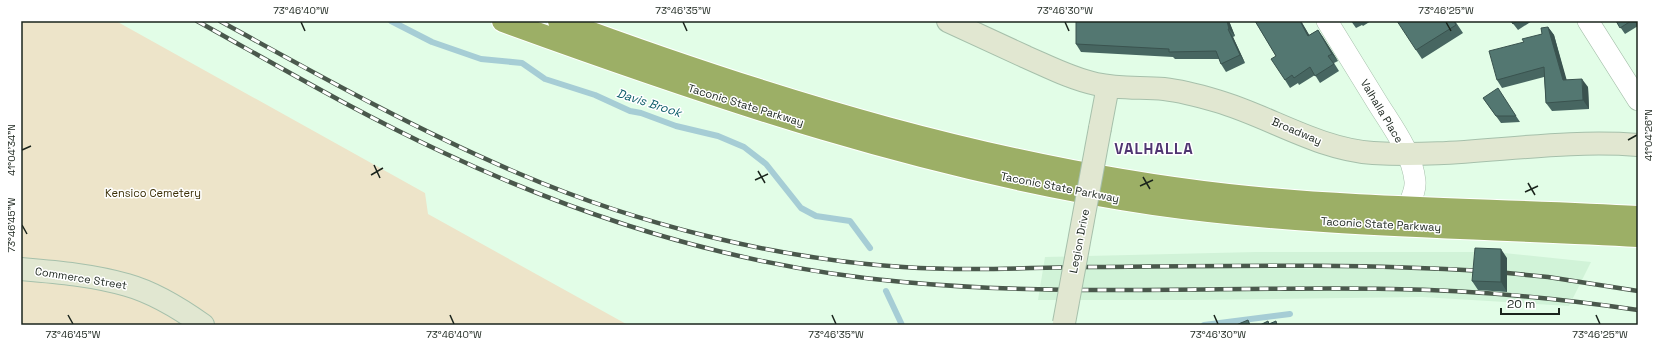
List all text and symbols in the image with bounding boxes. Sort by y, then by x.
text: 73°46'40"W [273,4,329,17]
text: 73°46'35"W [655,4,711,17]
text: 73°46'30"W [1037,4,1093,17]
text: 73°46'25"W [1418,4,1474,17]
street label: Valhalla Place [1358,77,1406,145]
street label: Taconic State Parkway [686,81,806,129]
water label: Davis Brook [615,85,685,121]
text: 41°04'26"N [1642,109,1655,161]
street label: Broadway [1270,114,1324,148]
text: 41°04'34"N [5,124,18,176]
district label: VALHALLA [1114,139,1194,158]
street label: Taconic State Parkway [1000,169,1120,205]
park label: Kensico Cemetery [105,186,201,200]
text: 73°46'45"W [5,197,18,253]
street label: Legion Drive [1066,208,1092,274]
street label: Taconic State Parkway [1321,214,1441,234]
street label: Commerce Street [34,264,128,292]
scale bar [1501,290,1559,316]
text: 20 m [1507,296,1535,312]
text: 73°46'45"W [45,328,101,341]
text: 73°46'40"W [426,328,482,341]
text: 73°46'35"W [808,328,864,341]
text: 73°46'30"W [1190,328,1246,341]
text: 73°46'25"W [1572,328,1628,341]

